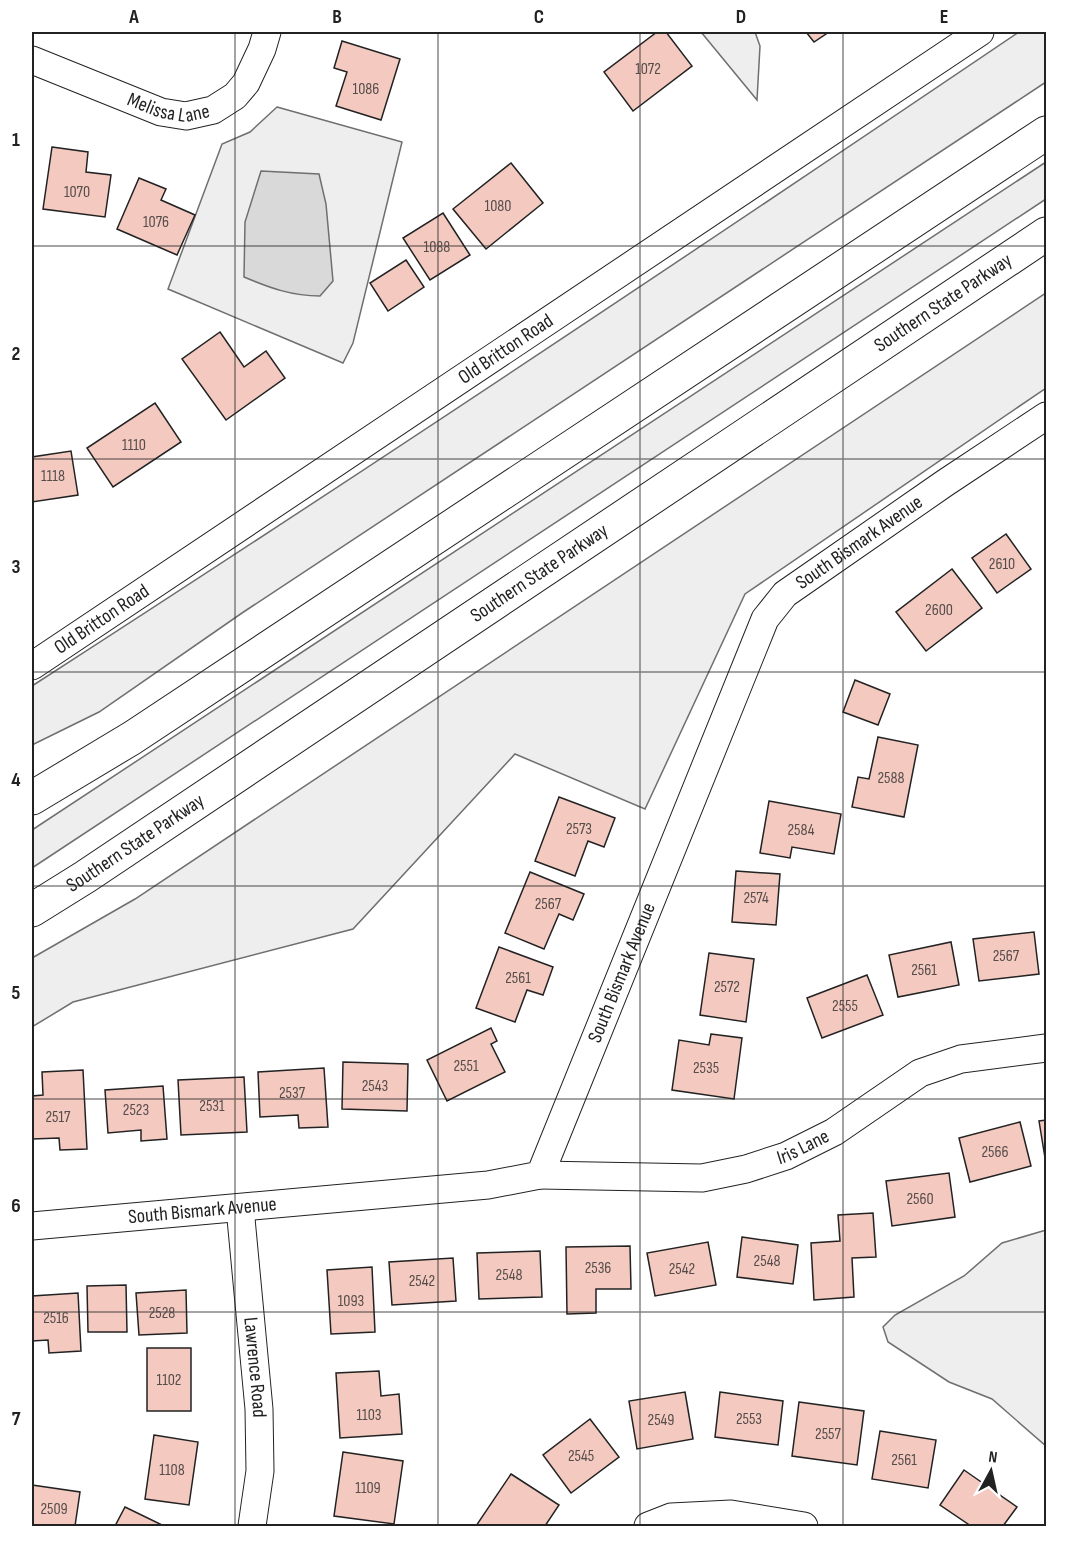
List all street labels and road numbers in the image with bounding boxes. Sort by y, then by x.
street label: Melissa Lane [124,88,212,128]
street label: Southern State Parkway [870,248,1017,357]
street label: Old Britton Road [454,309,558,389]
street label: South Bismark Avenue [791,490,927,595]
street label: Southern State Parkway [466,518,613,628]
street label: Old Britton Road [50,579,154,660]
street label: Southern State Parkway [62,789,209,898]
street label: South Bismark Avenue [583,899,661,1046]
street label: Iris Lane [774,1124,833,1170]
street label: South Bismark Avenue [127,1192,278,1229]
street label: Lawrence Road [238,1316,271,1418]

